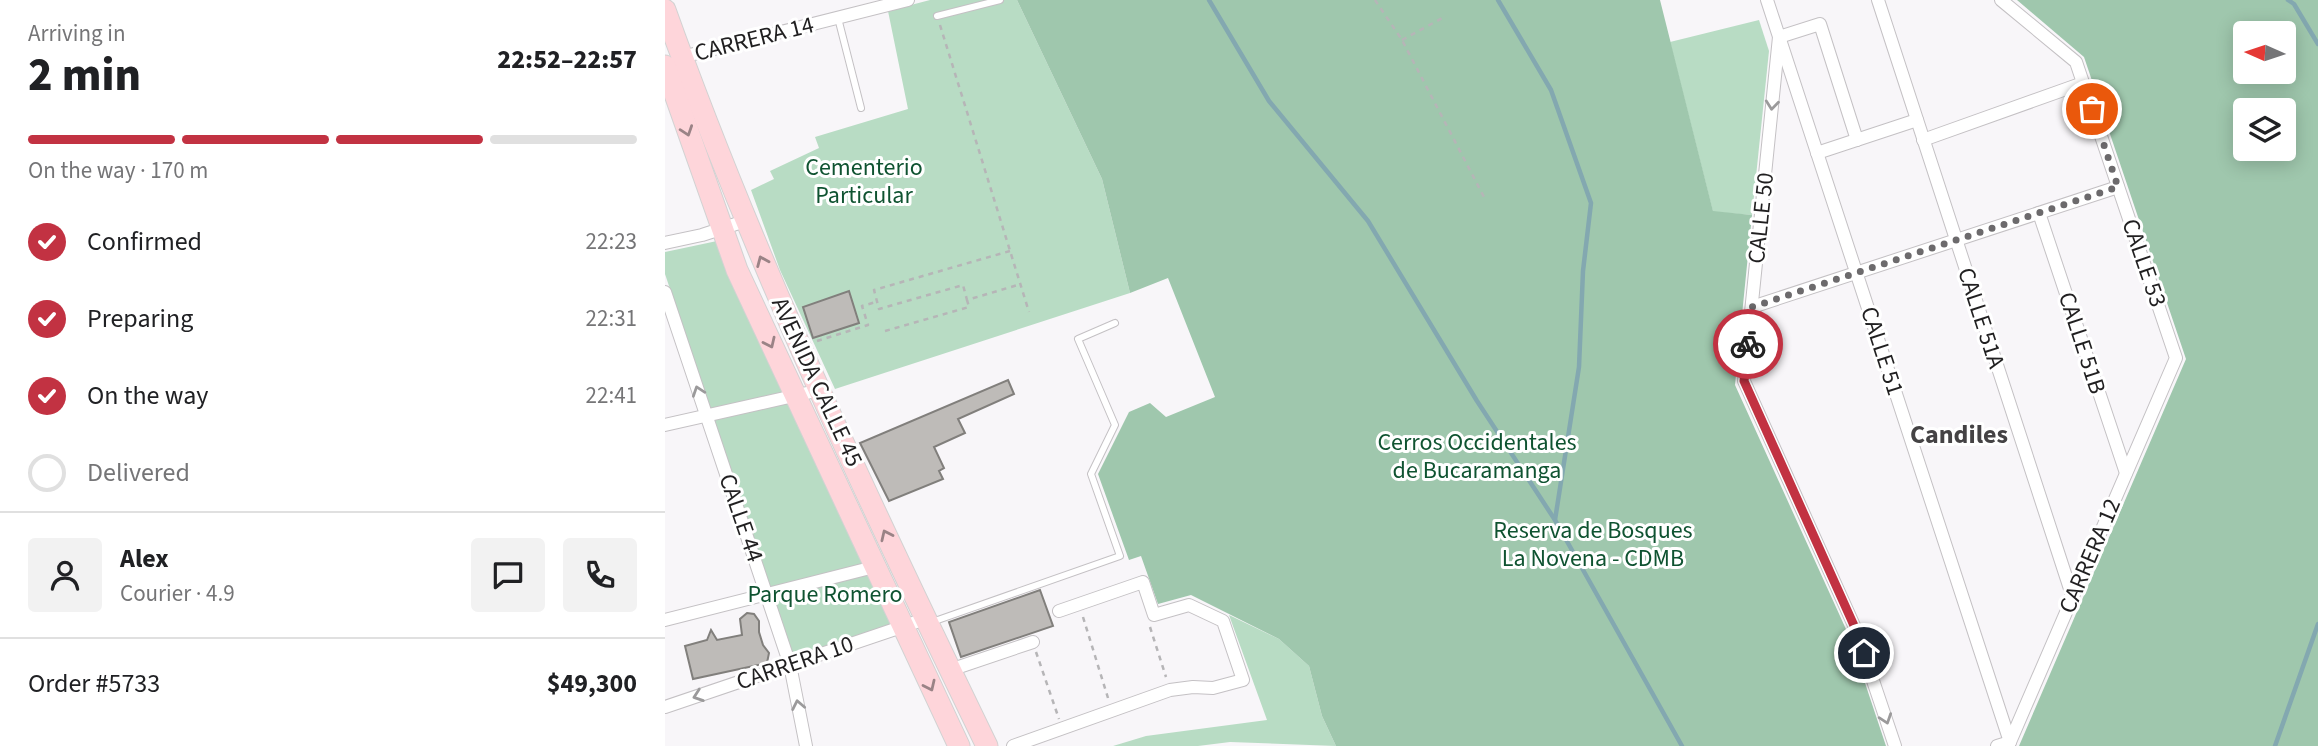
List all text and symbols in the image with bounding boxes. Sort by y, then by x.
street label: CARRERA 14 [691,7,817,71]
text: Arriving in [28,17,126,50]
north arrow [2233,21,2296,84]
map controls [2233,21,2296,161]
text: 22:52–22:57 [497,41,637,78]
text: 2 min [28,43,141,108]
pin [2062,79,2122,139]
icon: bag [2073,90,2111,128]
button: layers [2233,98,2296,161]
one-way arrow [1765,100,1780,111]
one-way arrow [679,124,693,136]
park label: Cementerio Particular [805,150,923,213]
text: On the way · 170 m [28,154,208,187]
street label: CALLE 50 [1739,171,1783,265]
street label: CALLE 53 [2113,214,2175,312]
icon: check [28,223,66,261]
text: Confirmed [87,223,202,260]
text: 22:23 [586,225,637,258]
one-way arrow [756,256,770,268]
street label: CALLE 51A [1948,263,2014,373]
street label: CALLE 51B [2049,287,2115,399]
street label: AVENIDA CALLE 45 [762,292,872,472]
icon: check [28,300,66,338]
text: Preparing [87,300,193,337]
text: 22:31 [586,302,637,335]
street label: CALLE 51 [1851,302,1913,400]
courier [1713,309,1783,379]
icon: bike [1729,325,1767,363]
one-way arrow [762,335,776,348]
icon: check [28,377,66,415]
text: On the way [87,377,208,414]
text: 22:41 [586,379,637,412]
one-way arrow [692,385,706,398]
district label: Candiles [1910,416,2008,453]
park label: Cerros Occidentales de Bucaramanga [1377,425,1577,488]
text: Delivered [87,454,190,491]
street label: CALLE 44 [710,469,772,567]
street label: CARRERA 12 [2050,493,2130,619]
park label: Reserva de Bosques La Novena - CDMB [1493,513,1693,576]
one-way arrow [881,530,895,542]
button: person [28,538,102,612]
button: chat [471,538,545,612]
button: phone [563,538,637,612]
text: Alex [120,540,169,577]
text: Courier · 4.9 [120,577,235,610]
park label: Parque Romero [747,577,903,612]
pin [1834,623,1894,683]
street label: CARRERA 10 [732,627,858,699]
icon: home [1845,634,1883,672]
text: Order #5733 [28,665,160,702]
text: $49,300 [547,665,637,702]
one-way arrow [922,679,936,692]
one-way arrow [693,688,705,702]
one-way arrow [791,699,806,711]
one-way arrow [1878,713,1892,725]

